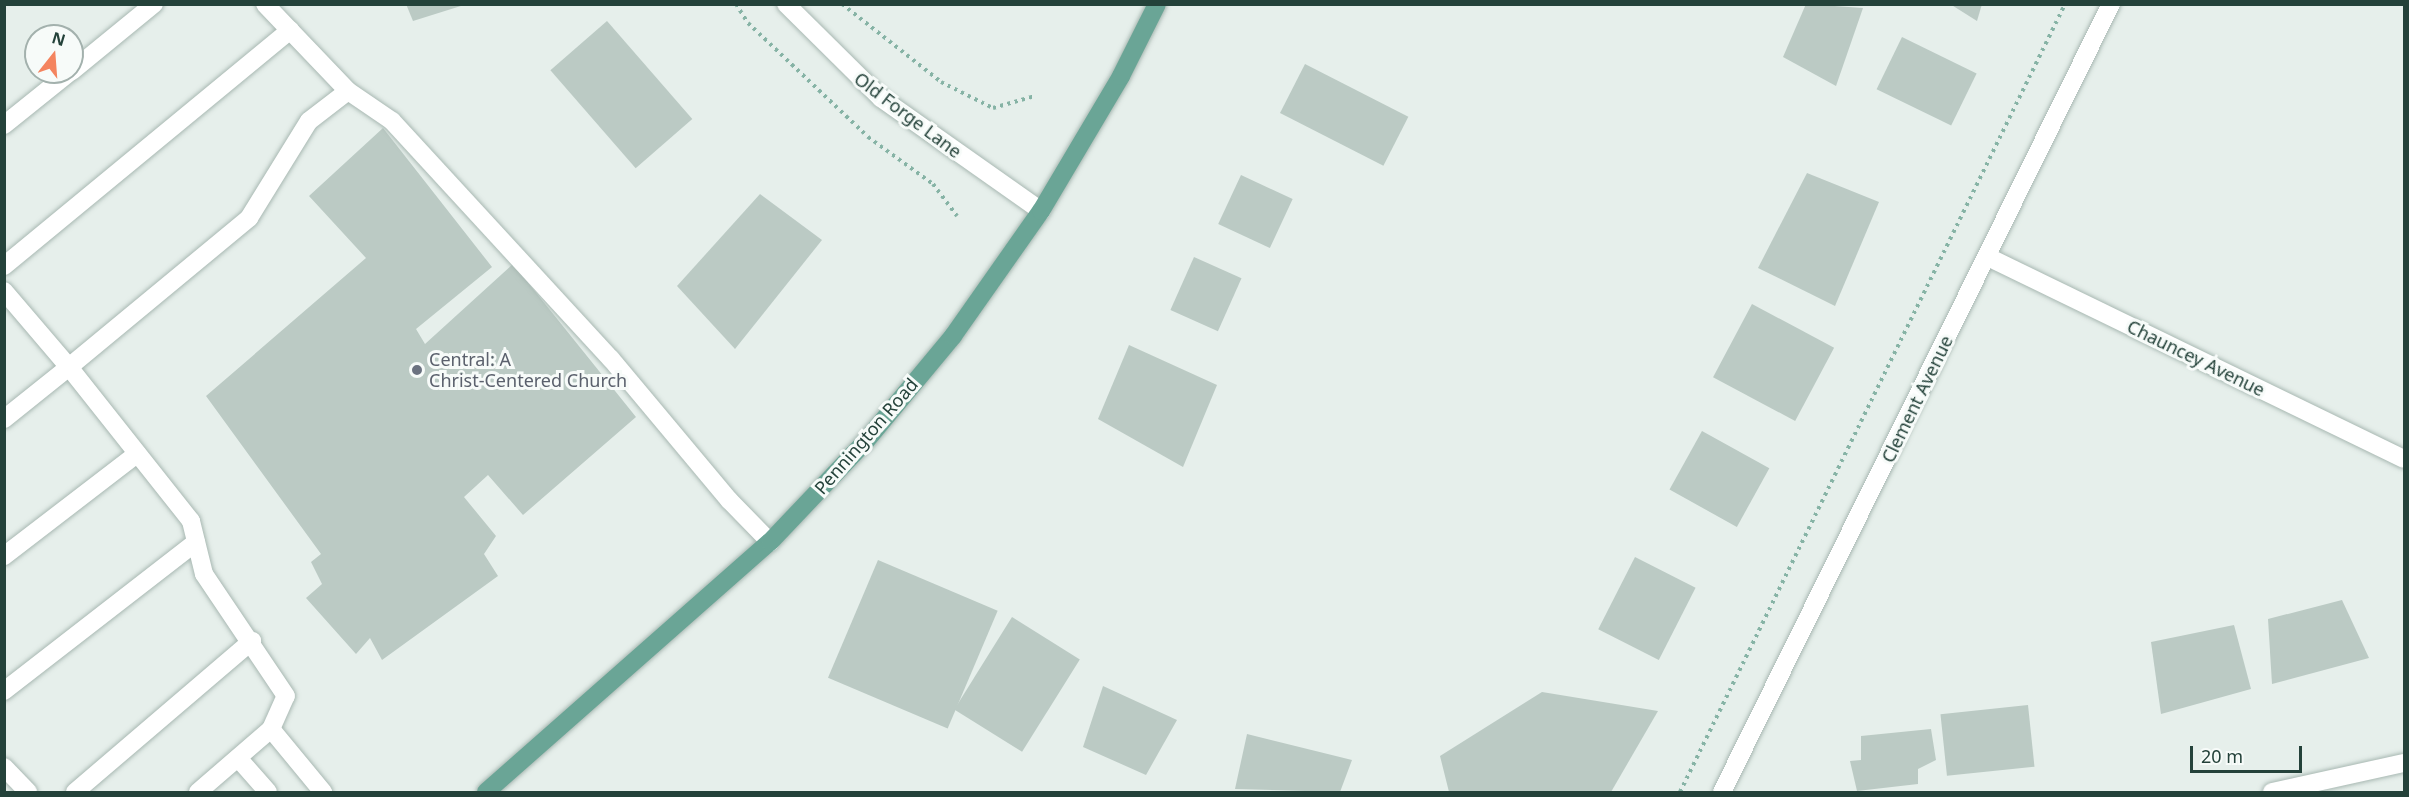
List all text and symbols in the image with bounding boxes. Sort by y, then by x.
north arrow [24,24,84,84]
text: N [49,26,68,51]
street label: Old Forge Lane [850,68,966,162]
street label: Chauncey Avenue [2124,315,2268,401]
street label: Clement Avenue [1877,332,1957,466]
place label: Central: A Christ-Centered Church [429,349,627,392]
marker: Central: A Christ-Centered Church [410,363,424,377]
street label: Pennington Road [810,374,922,498]
scale bar [2193,734,2306,772]
text: 20 m [2201,744,2243,768]

